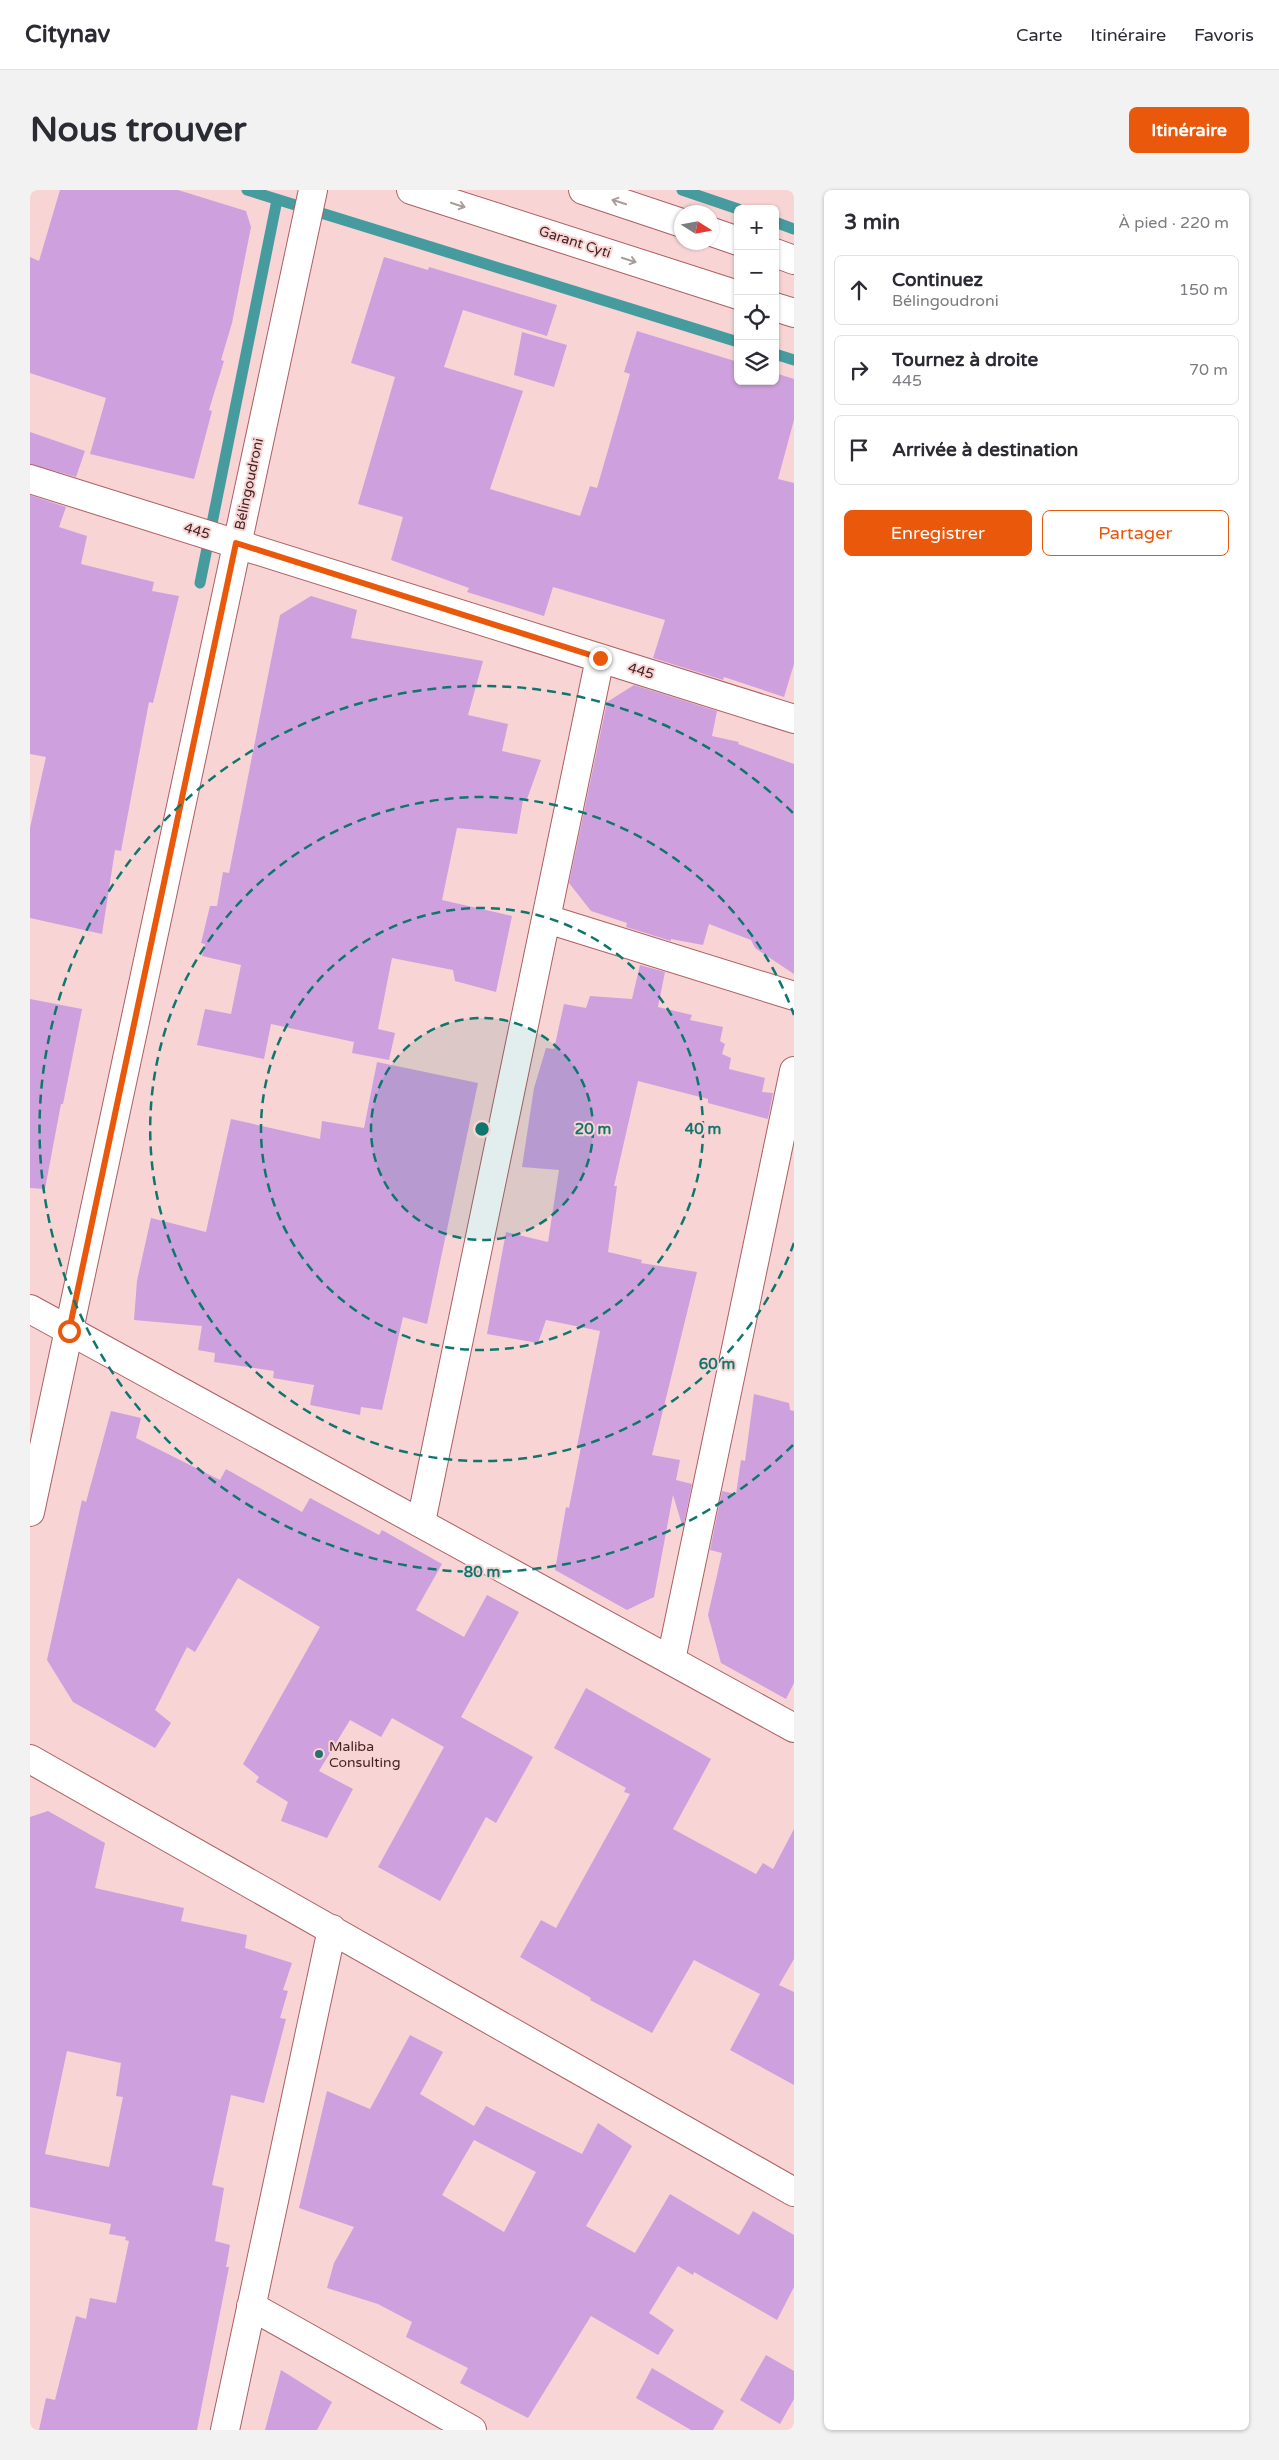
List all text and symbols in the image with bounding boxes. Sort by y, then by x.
text: Citynav [25,20,110,49]
text: Carte [1016,24,1062,46]
text: Itinéraire [1090,24,1166,46]
text: Favoris [1194,24,1254,46]
button: Itinéraire [1129,107,1249,153]
text: Nous trouver [30,109,246,151]
one-way arrow [611,197,627,206]
one-way arrow [449,201,465,210]
north arrow [674,205,719,250]
map controls [734,205,779,385]
button: + [734,205,779,250]
text: 3 min [844,210,900,235]
text: À pied · 220 m [1118,213,1229,233]
street label: Garant Cyti [537,222,613,262]
button: − [734,250,779,295]
one-way arrow [621,256,636,265]
text: Continuez [892,269,983,291]
icon: ahead [845,276,873,304]
text: 150 m [1179,280,1228,300]
text: Bélingoudroni [892,291,999,311]
button: locate [734,295,779,340]
button: layers [734,340,779,385]
text: Tournez à droite [892,349,1038,371]
icon: right [845,356,873,384]
text: 70 m [1189,360,1228,380]
text: 445 [892,371,922,391]
icon: arrive [845,436,873,464]
street label: Bélingoudroni [231,437,267,531]
text: Arrivée à destination [892,439,1078,461]
button: Enregistrer [844,510,1032,556]
button: Partager [1042,510,1229,556]
street label: 445 [182,519,212,543]
route end [589,647,612,670]
street label: 445 [626,659,656,683]
centre of rings [473,1120,491,1138]
text: 20 m [575,1120,611,1138]
text: 40 m [685,1120,721,1138]
route start [58,1320,81,1343]
text: 60 m [699,1355,735,1373]
text: 80 m [464,1563,500,1581]
place label: Maliba Consulting [329,1738,400,1771]
marker: Maliba Consulting [313,1748,325,1760]

